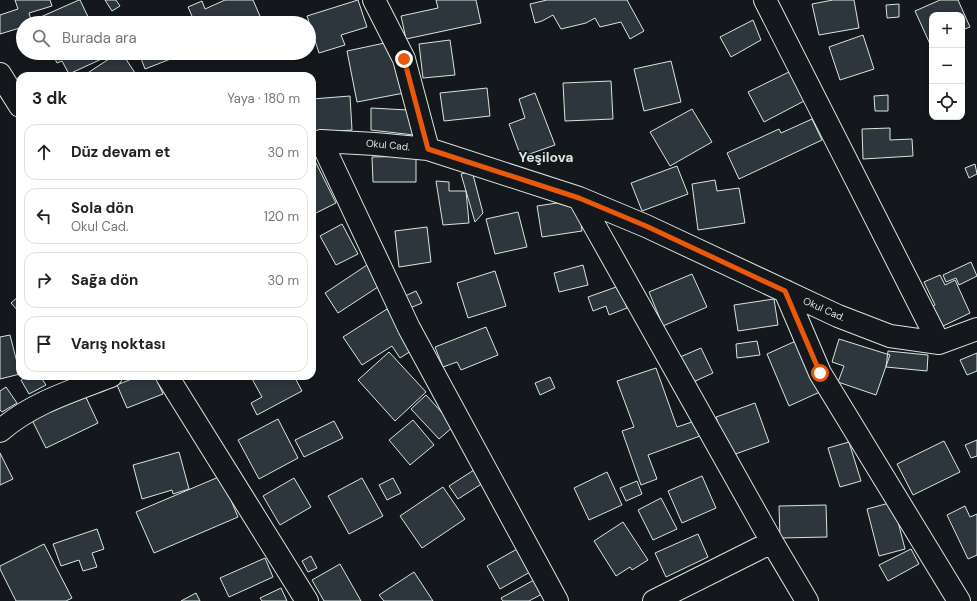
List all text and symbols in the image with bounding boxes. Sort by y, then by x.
map controls [929,12,965,120]
button: + [929,12,965,48]
search box [16,16,316,60]
icon: search [30,27,52,49]
text: Burada ara [62,28,137,48]
button: − [929,48,965,84]
route end [395,50,413,68]
button: locate [929,84,965,120]
text: 3 dk [32,87,67,109]
text: Yaya · 180 m [227,90,300,107]
street label: Okul Cad. [365,137,411,153]
icon: ahead [33,141,55,163]
text: Düz devam et [71,142,170,162]
text: 30 m [267,144,299,161]
district label: Yeşilova [519,148,573,166]
text: Sola dön [71,198,134,218]
icon: left [33,205,55,227]
text: 120 m [264,208,299,225]
text: Okul Cad. [71,218,129,235]
icon: right [33,269,55,291]
text: Sağa dön [71,270,138,290]
text: 30 m [267,272,299,289]
street label: Okul Cad. [801,294,847,324]
icon: arrive [33,333,55,355]
text: Varış noktası [71,334,165,354]
route start [811,364,829,382]

